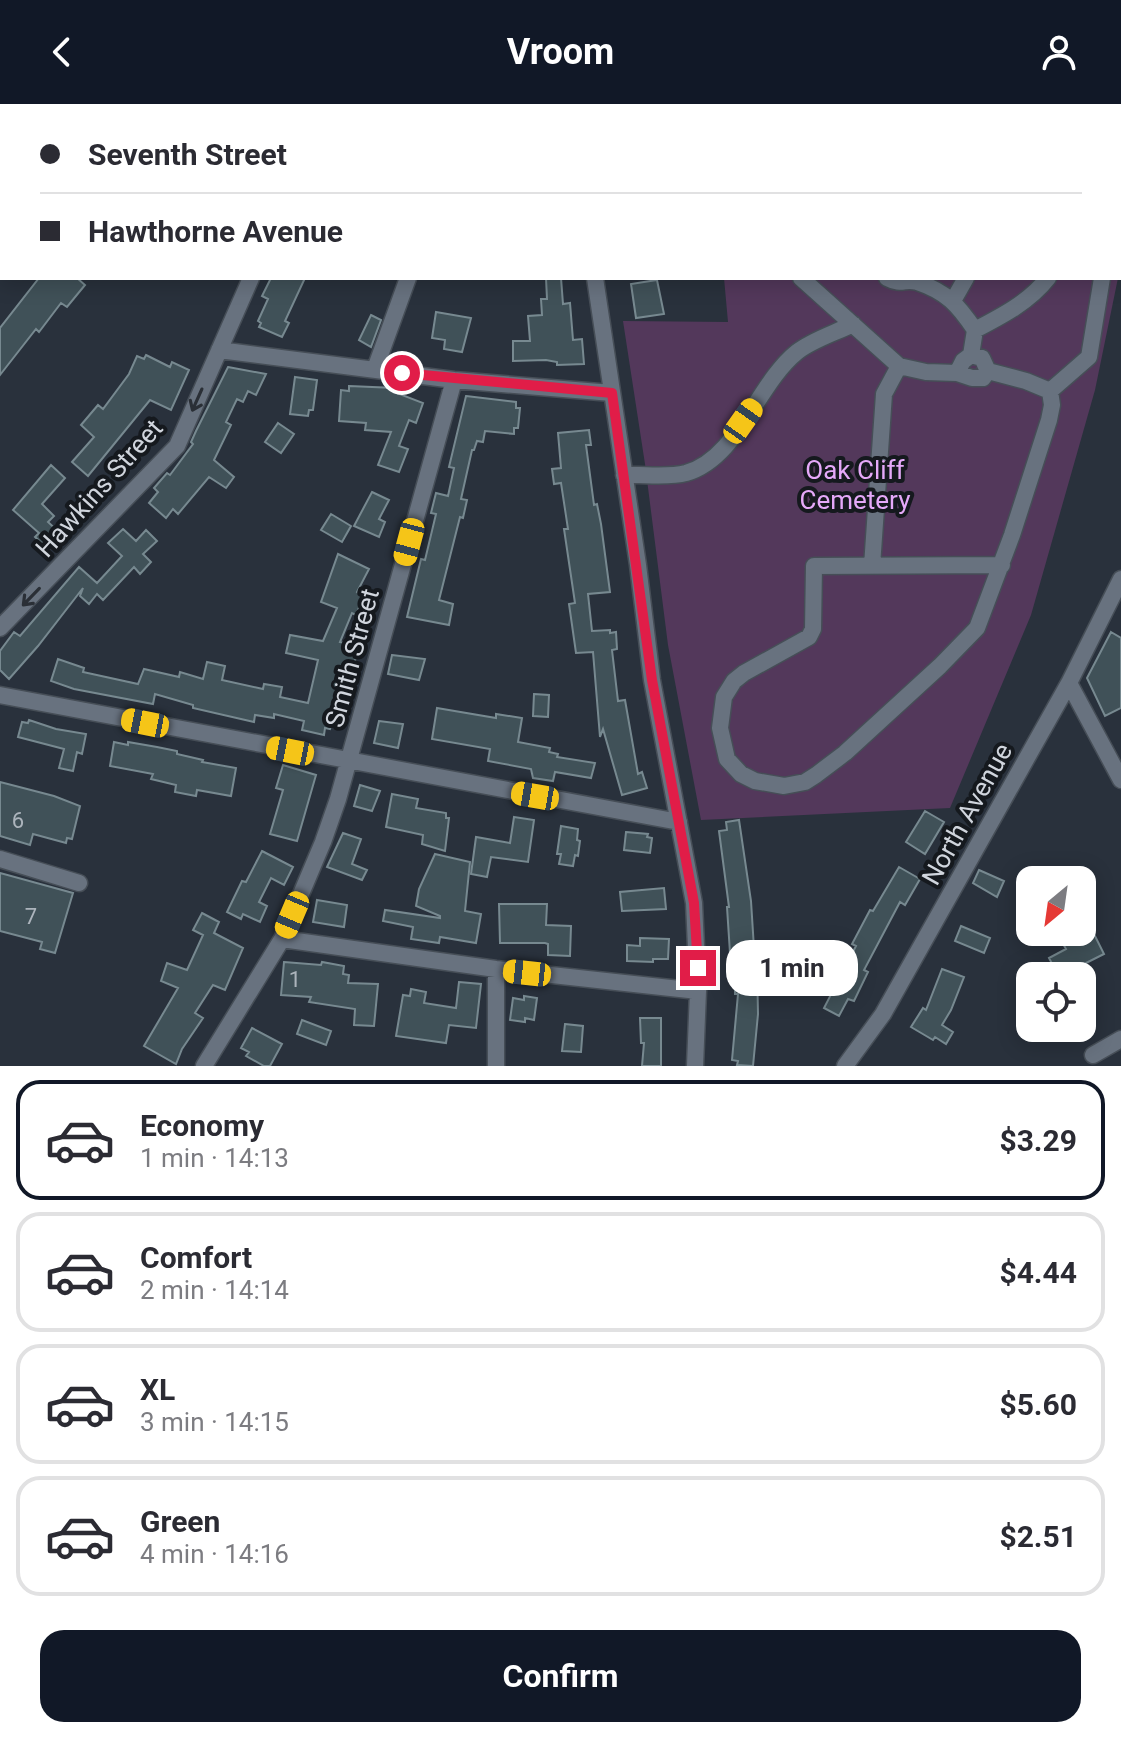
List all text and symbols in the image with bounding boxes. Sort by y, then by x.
icon: back [40,30,84,74]
icon: person [1037,30,1081,74]
text: Vroom [507,31,614,73]
text: Seventh Street [88,137,287,172]
text: Hawthorne Avenue [88,214,343,249]
route start [384,355,420,391]
one-way arrow [189,388,204,412]
car [719,394,767,448]
street label: Hawkins Street [29,413,169,563]
park label: Oak Cliff Cemetery [800,455,910,515]
car [391,516,427,568]
street label: Smith Street [319,585,385,731]
one-way arrow [21,587,40,607]
car [119,707,171,739]
car [264,735,316,767]
street label: North Avenue [916,738,1018,890]
car [509,780,561,812]
house number: 6 [12,808,24,833]
north arrow [1016,866,1096,946]
map controls [1016,866,1096,1042]
car [272,888,312,942]
house number: 7 [25,904,37,929]
callout: 1 min [726,940,858,996]
route end [680,950,716,986]
text: 1 min [759,953,825,983]
car [502,959,552,987]
button: locate [1016,962,1096,1042]
house number: 1 [289,967,301,992]
icon: car [44,1104,116,1176]
text: Economy [140,1108,264,1143]
text: $3.29 [999,1123,1077,1158]
text: 1 min · 14:13 [140,1143,289,1173]
icon: car [44,1236,116,1308]
text: Comfort [140,1240,252,1275]
text: $4.44 [999,1255,1077,1290]
text: 2 min · 14:14 [140,1275,289,1305]
icon: car [44,1368,116,1440]
text: XL [140,1372,175,1407]
text: $5.60 [999,1387,1077,1422]
text: 3 min · 14:15 [140,1407,289,1437]
icon: car [44,1500,116,1572]
text: Green [140,1504,220,1539]
text: $2.51 [999,1519,1077,1554]
text: 4 min · 14:16 [140,1539,289,1569]
button: Confirm [40,1630,1081,1722]

